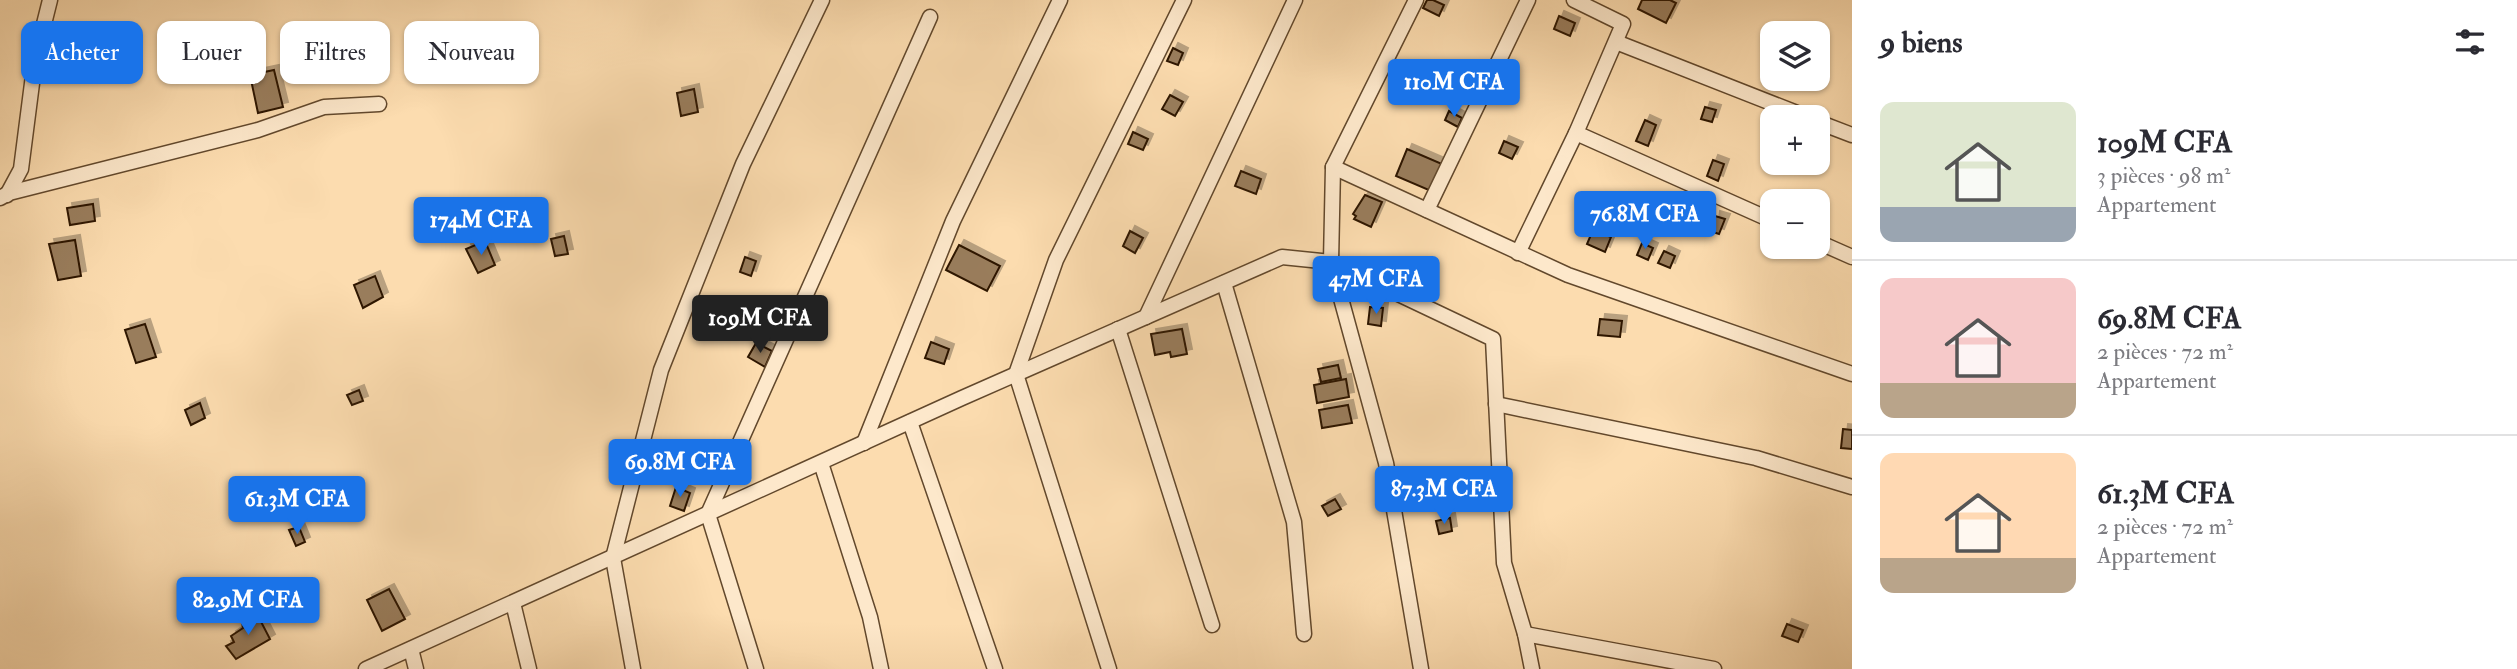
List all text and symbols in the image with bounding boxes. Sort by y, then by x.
chip: Acheter [21,21,143,84]
chip: Louer [157,21,266,84]
chip: Filtres [280,21,390,84]
chip: Nouveau [404,21,539,84]
map controls [1760,21,1830,259]
button: layers [1760,21,1830,91]
icon: filters [2451,23,2489,61]
text: 9 biens [1880,24,1962,61]
pin: 110M CFA [1382,60,1526,119]
text: 110M CFA [1404,67,1504,96]
button: + [1760,105,1830,175]
text: 109M CFA [2097,124,2233,161]
icon: home [1936,130,2020,214]
text: 3 pièces · 98 m² [2097,161,2231,190]
button: − [1760,189,1830,259]
text: Appartement [2097,190,2217,219]
pin: 76.8M CFA [1565,191,1725,251]
pin: 174M CFA [409,198,553,257]
text: 76.8M CFA [1590,199,1700,228]
text: 174M CFA [430,205,532,234]
pin: 47M CFA [1311,256,1441,316]
text: 47M CFA [1329,264,1423,293]
pin: 109M CFA [688,296,832,355]
text: 69.8M CFA [2097,300,2242,337]
text: 109M CFA [708,303,812,332]
icon: home [1936,306,2020,390]
text: 2 pièces · 72 m² [2097,337,2233,366]
text: Appartement [2097,366,2217,395]
pin: 69.8M CFA [600,440,760,499]
text: 69.8M CFA [625,447,735,476]
pin: 87.3M CFA [1364,466,1524,526]
text: 87.3M CFA [1391,474,1497,503]
text: 61.3M CFA [2097,475,2234,512]
pin: 61.3M CFA [217,476,377,536]
icon: home [1936,481,2020,565]
text: 61.3M CFA [244,484,350,513]
text: 2 pièces · 72 m² [2097,512,2233,541]
text: Appartement [2097,541,2217,570]
pin: 82.9M CFA [168,578,328,637]
text: 82.9M CFA [193,585,303,614]

